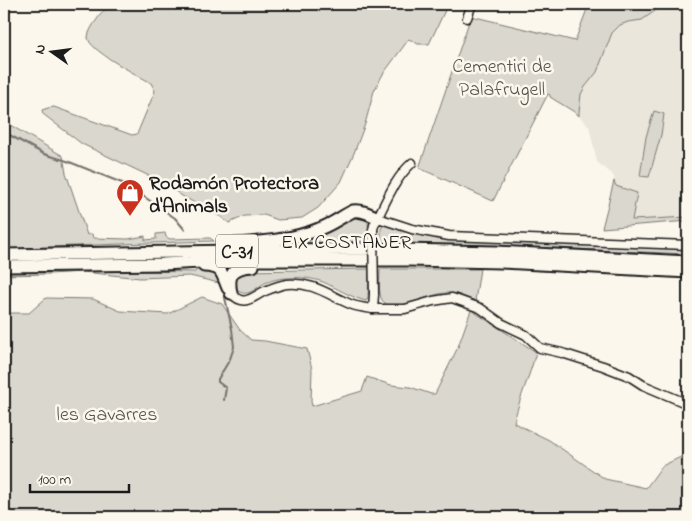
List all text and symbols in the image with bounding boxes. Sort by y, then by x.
north arrow [28,28,78,78]
text: N [30,42,52,56]
park label: Cementiri de Palafrugell [452,53,552,106]
place label: Rodamón Protectora d'Animals [149,170,319,222]
shop icon: Rodamón Protectora d'Animals [115,178,145,217]
street label: EIX COSTANER [281,229,412,258]
road number: C-31 [216,235,258,268]
park label: les Gavarres [57,401,157,430]
scale bar [30,461,129,493]
text: 100 m [38,469,71,491]

